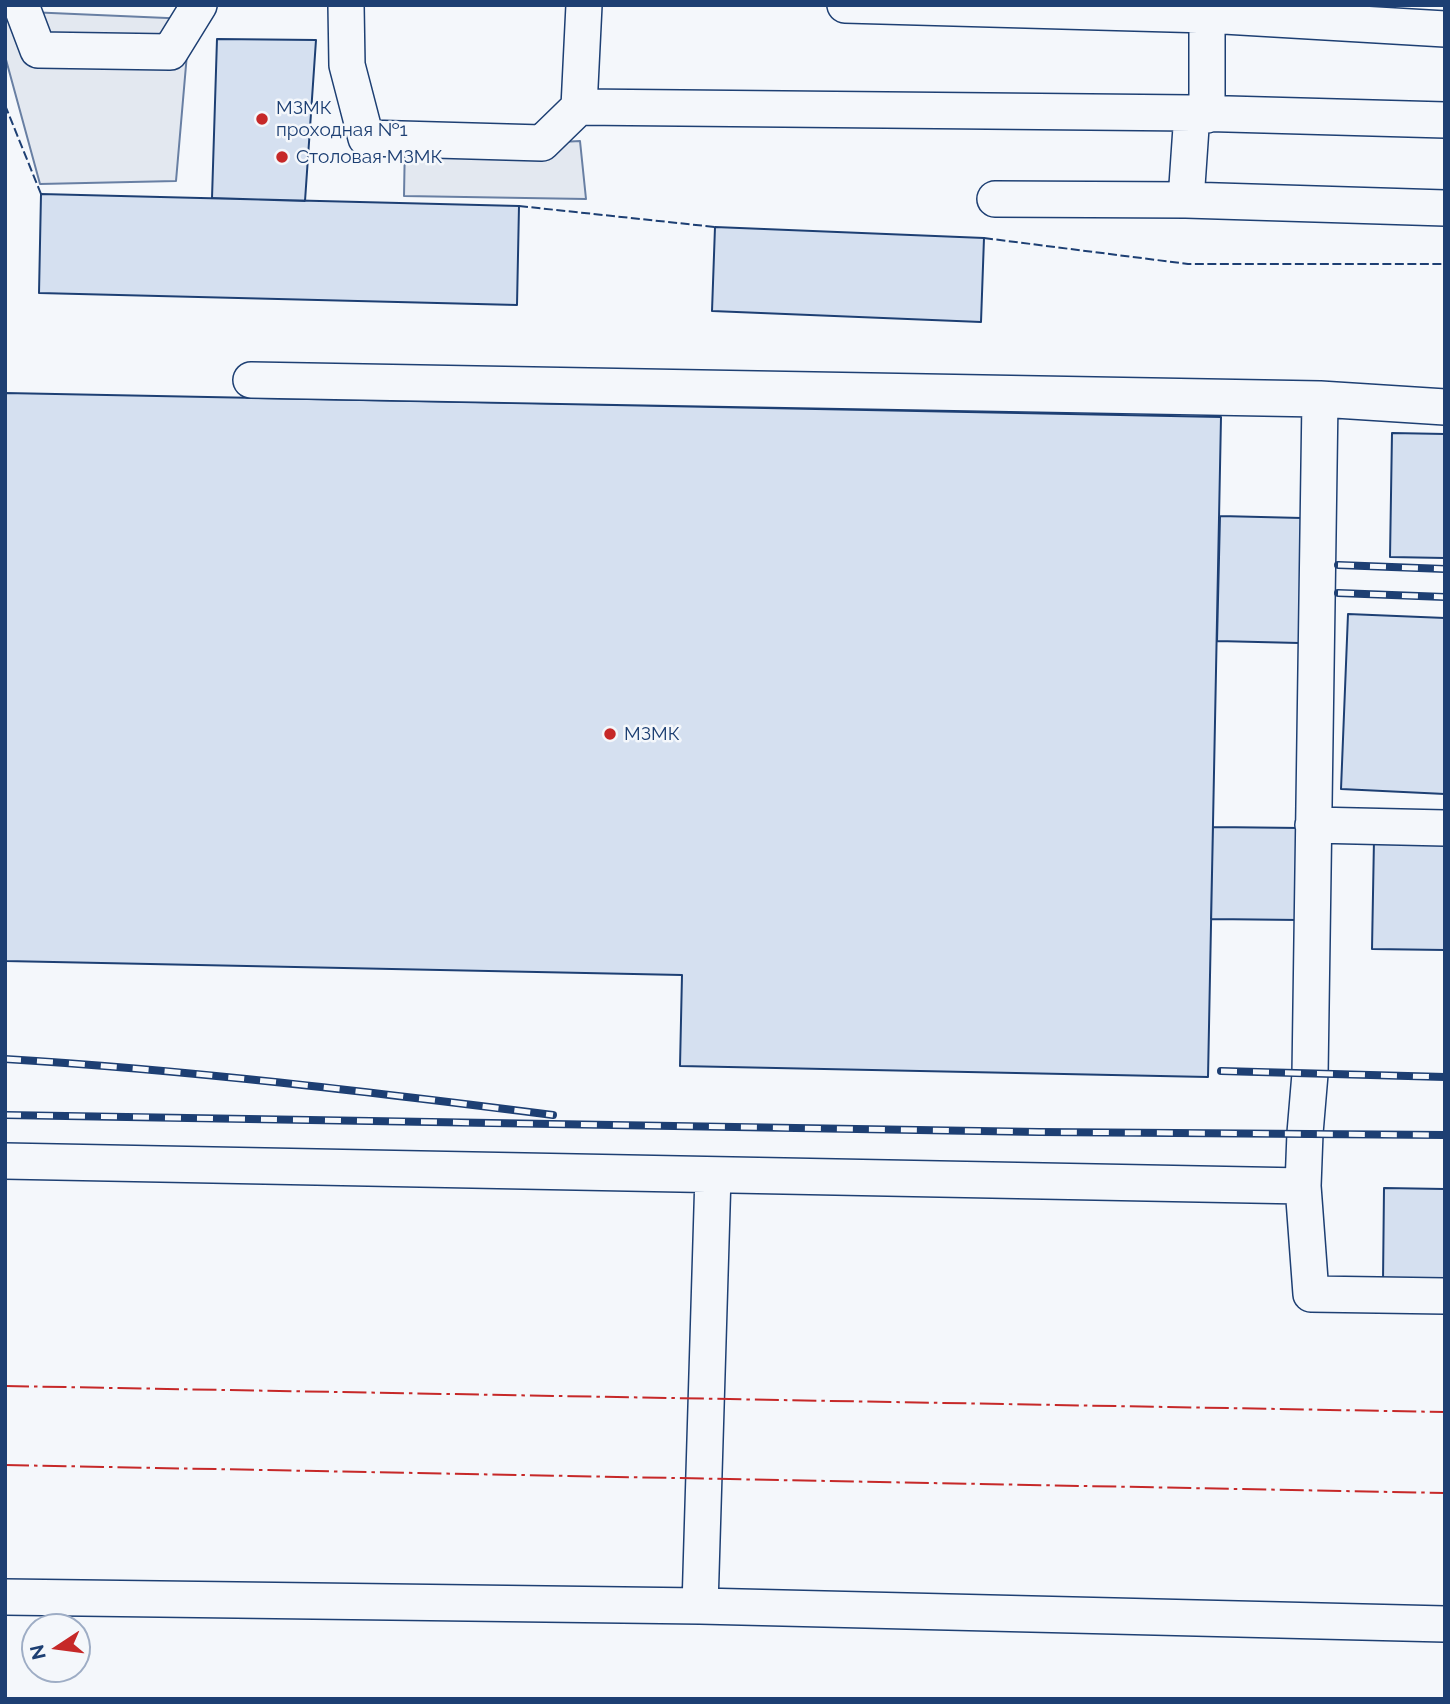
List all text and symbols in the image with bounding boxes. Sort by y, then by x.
place label: МЗМК проходная №1 [276,97,408,141]
marker: МЗМК проходная №1 [254,111,270,127]
place label: Столовая МЗМК [296,146,442,168]
marker: Столовая МЗМК [274,149,290,165]
place label: МЗМК [624,723,680,745]
marker: МЗМК [602,726,618,742]
north arrow [21,1613,91,1683]
text: N [25,1643,50,1662]

